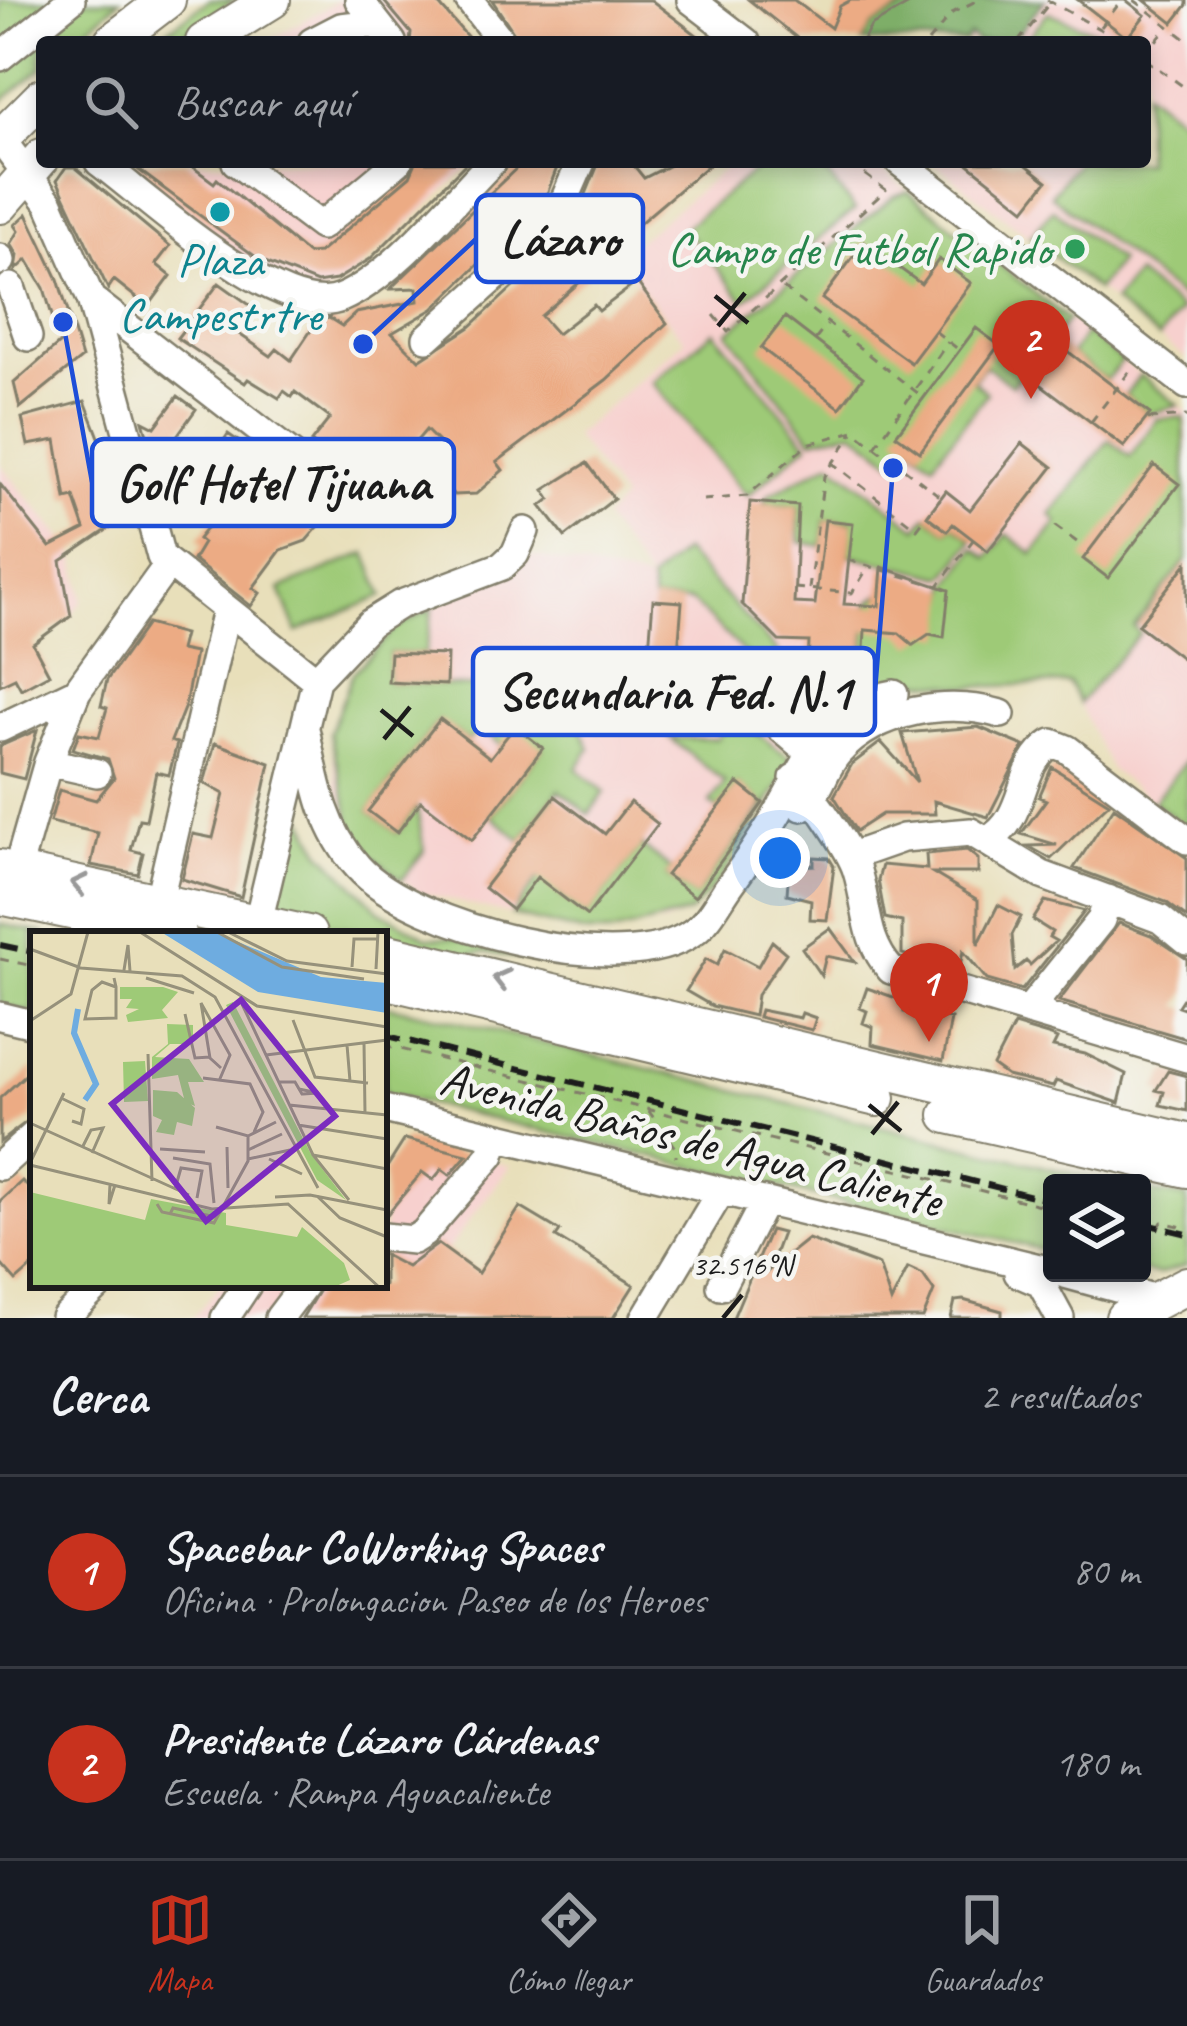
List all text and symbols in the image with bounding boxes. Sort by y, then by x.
search box [36,36,1151,168]
icon: search [78,69,144,135]
text: Buscar aquí [174,74,350,131]
callout: Lázaro [476,195,643,282]
marker: Plaza Campestrtre [207,199,233,225]
text: Lázaro [500,207,624,271]
place label: Campo de Futbol Rapido [667,219,1056,279]
place label: Plaza Campestrtre [119,230,325,345]
marker: Campo de Futbol Rapido [1062,236,1088,262]
pin: 2 [992,300,1070,399]
callout: Golf Hotel Tijuana [92,439,454,526]
text: Golf Hotel Tijuana [116,451,434,515]
callout: Secundaria Fed. N.1 [473,648,875,735]
text: Secundaria Fed. N.1 [497,660,856,724]
your location [750,828,810,888]
one-way arrow [70,872,90,898]
inset map [30,931,387,1288]
pin: 1 [890,943,968,1042]
one-way arrow [492,968,512,993]
street label: Avenida Baños de Agua Caliente [434,1048,951,1231]
map controls [1043,1174,1151,1282]
button: layers [1043,1174,1151,1282]
text: 32.516°N [692,1246,797,1284]
text: Cerca [48,1364,147,1428]
text: 2 resultados [980,1372,1139,1421]
text: Spacebar CoWorking Spaces [162,1519,601,1576]
text: 1 [78,1547,96,1596]
text: 80 m [1073,1547,1139,1596]
text: Oficina · Prolongacion Paseo de los Heroes [162,1576,706,1625]
text: Presidente Lázaro Cárdenas [162,1711,595,1768]
text: 2 [78,1739,96,1788]
text: 180 m [1055,1739,1139,1788]
text: Escuela · Rampa Aguacaliente [162,1768,549,1817]
tab: Mapa [147,1887,213,2001]
tab: Cómo llegar [506,1887,631,2001]
tab: Guardados [925,1887,1040,2001]

